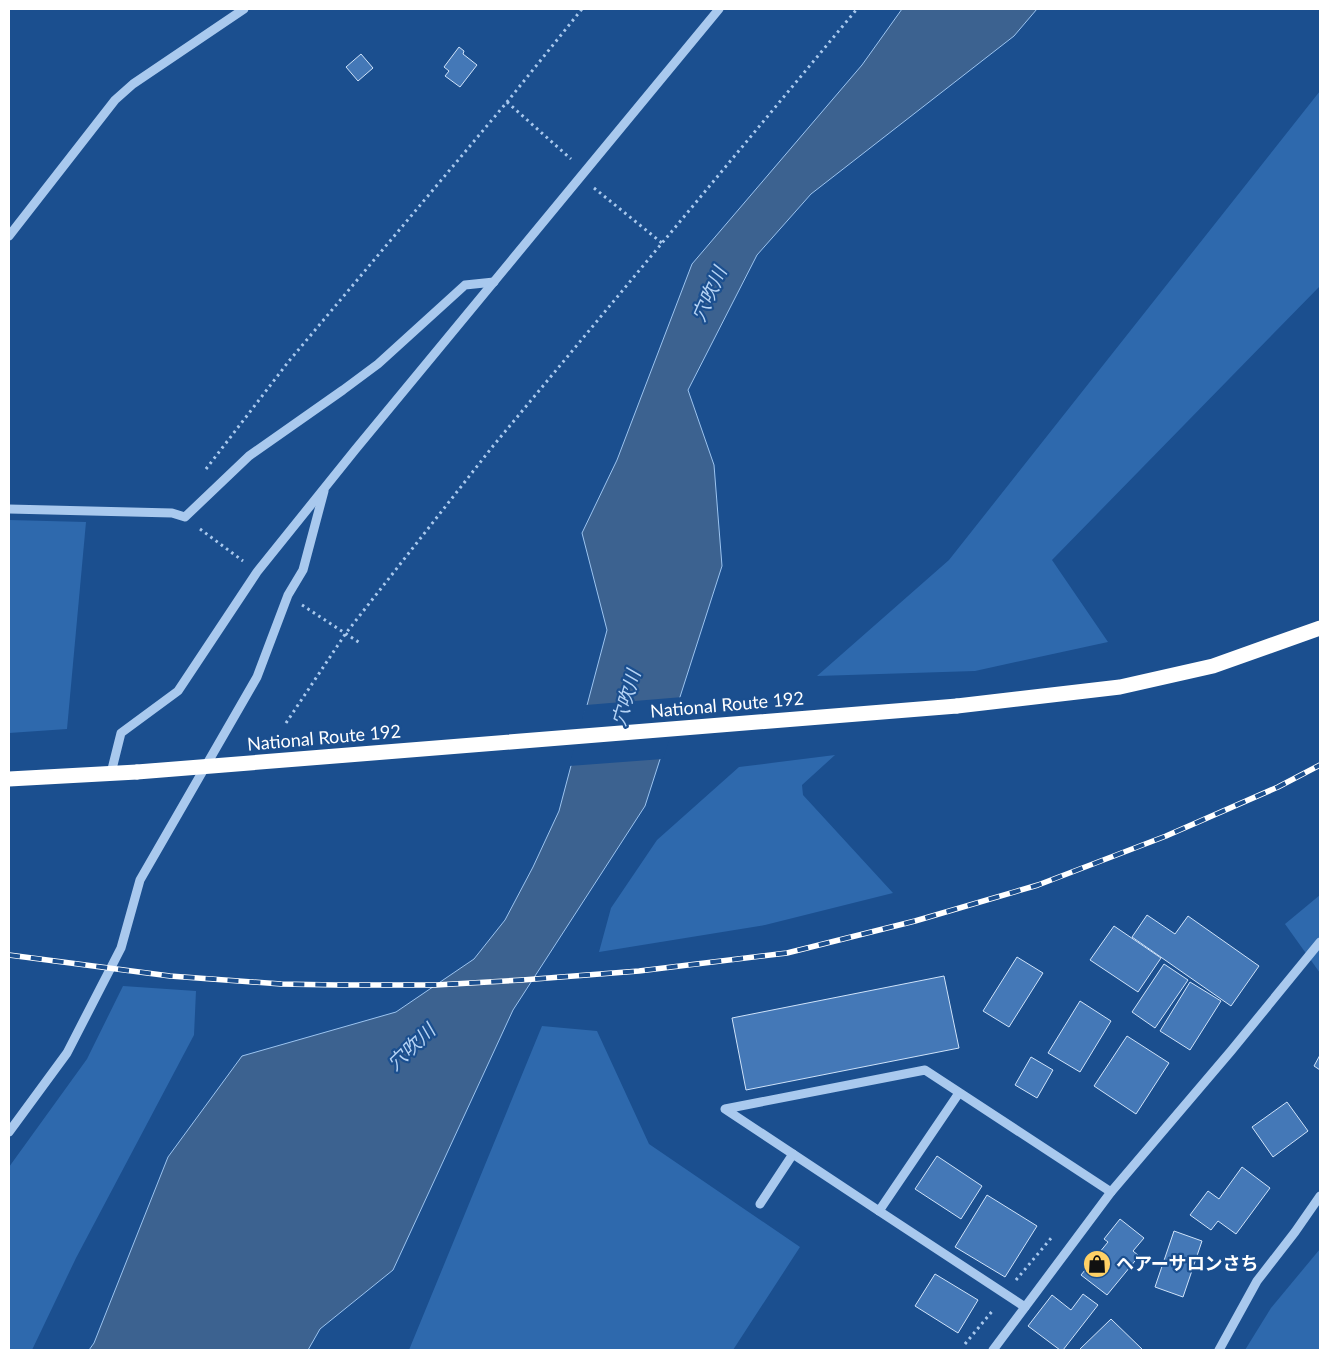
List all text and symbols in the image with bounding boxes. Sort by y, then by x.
water label: 穴吹川 [686,261,731,325]
water label: 穴吹川 [607,665,645,728]
street label: National Route 192 [649,686,805,722]
street label: National Route 192 [246,719,402,755]
water label: 穴吹川 [382,1017,441,1075]
shop icon: ヘアーサロンさち [1082,1249,1112,1279]
place label: ヘアーサロンさち [1116,1252,1259,1274]

